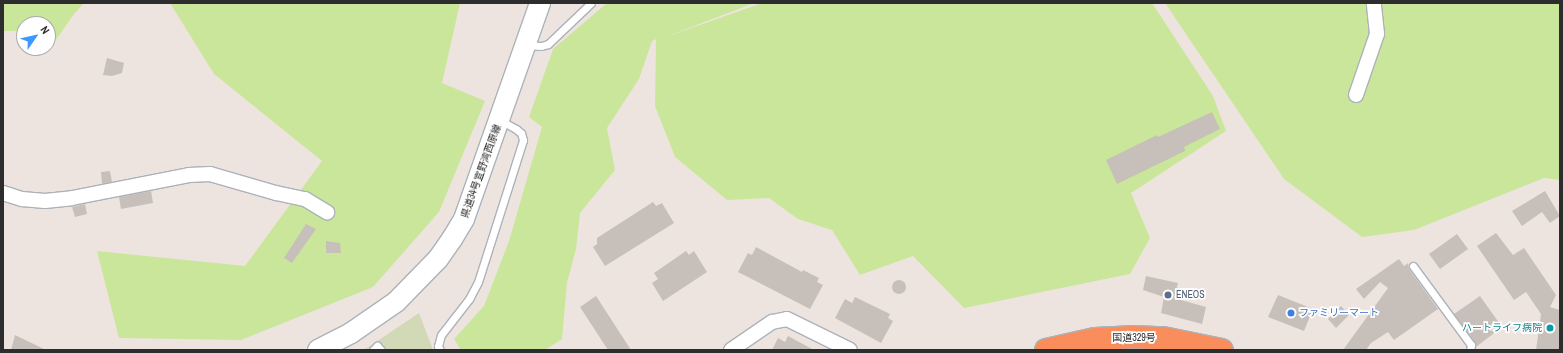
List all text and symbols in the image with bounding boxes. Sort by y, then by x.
north arrow [16,16,56,56]
text: N [37,23,53,36]
street label: 県道34号宜野湾西原線 [458,122,504,220]
place label: ENEOS [1176,289,1205,301]
marker: ENEOS [1163,290,1173,300]
place label: ファミリーマート [1299,307,1379,319]
marker: ファミリーマート [1286,308,1296,318]
place label: ハートライフ病院 [1462,322,1542,334]
marker: ハートライフ病院 [1545,323,1555,333]
street label: 国道329号 [1112,332,1156,344]

